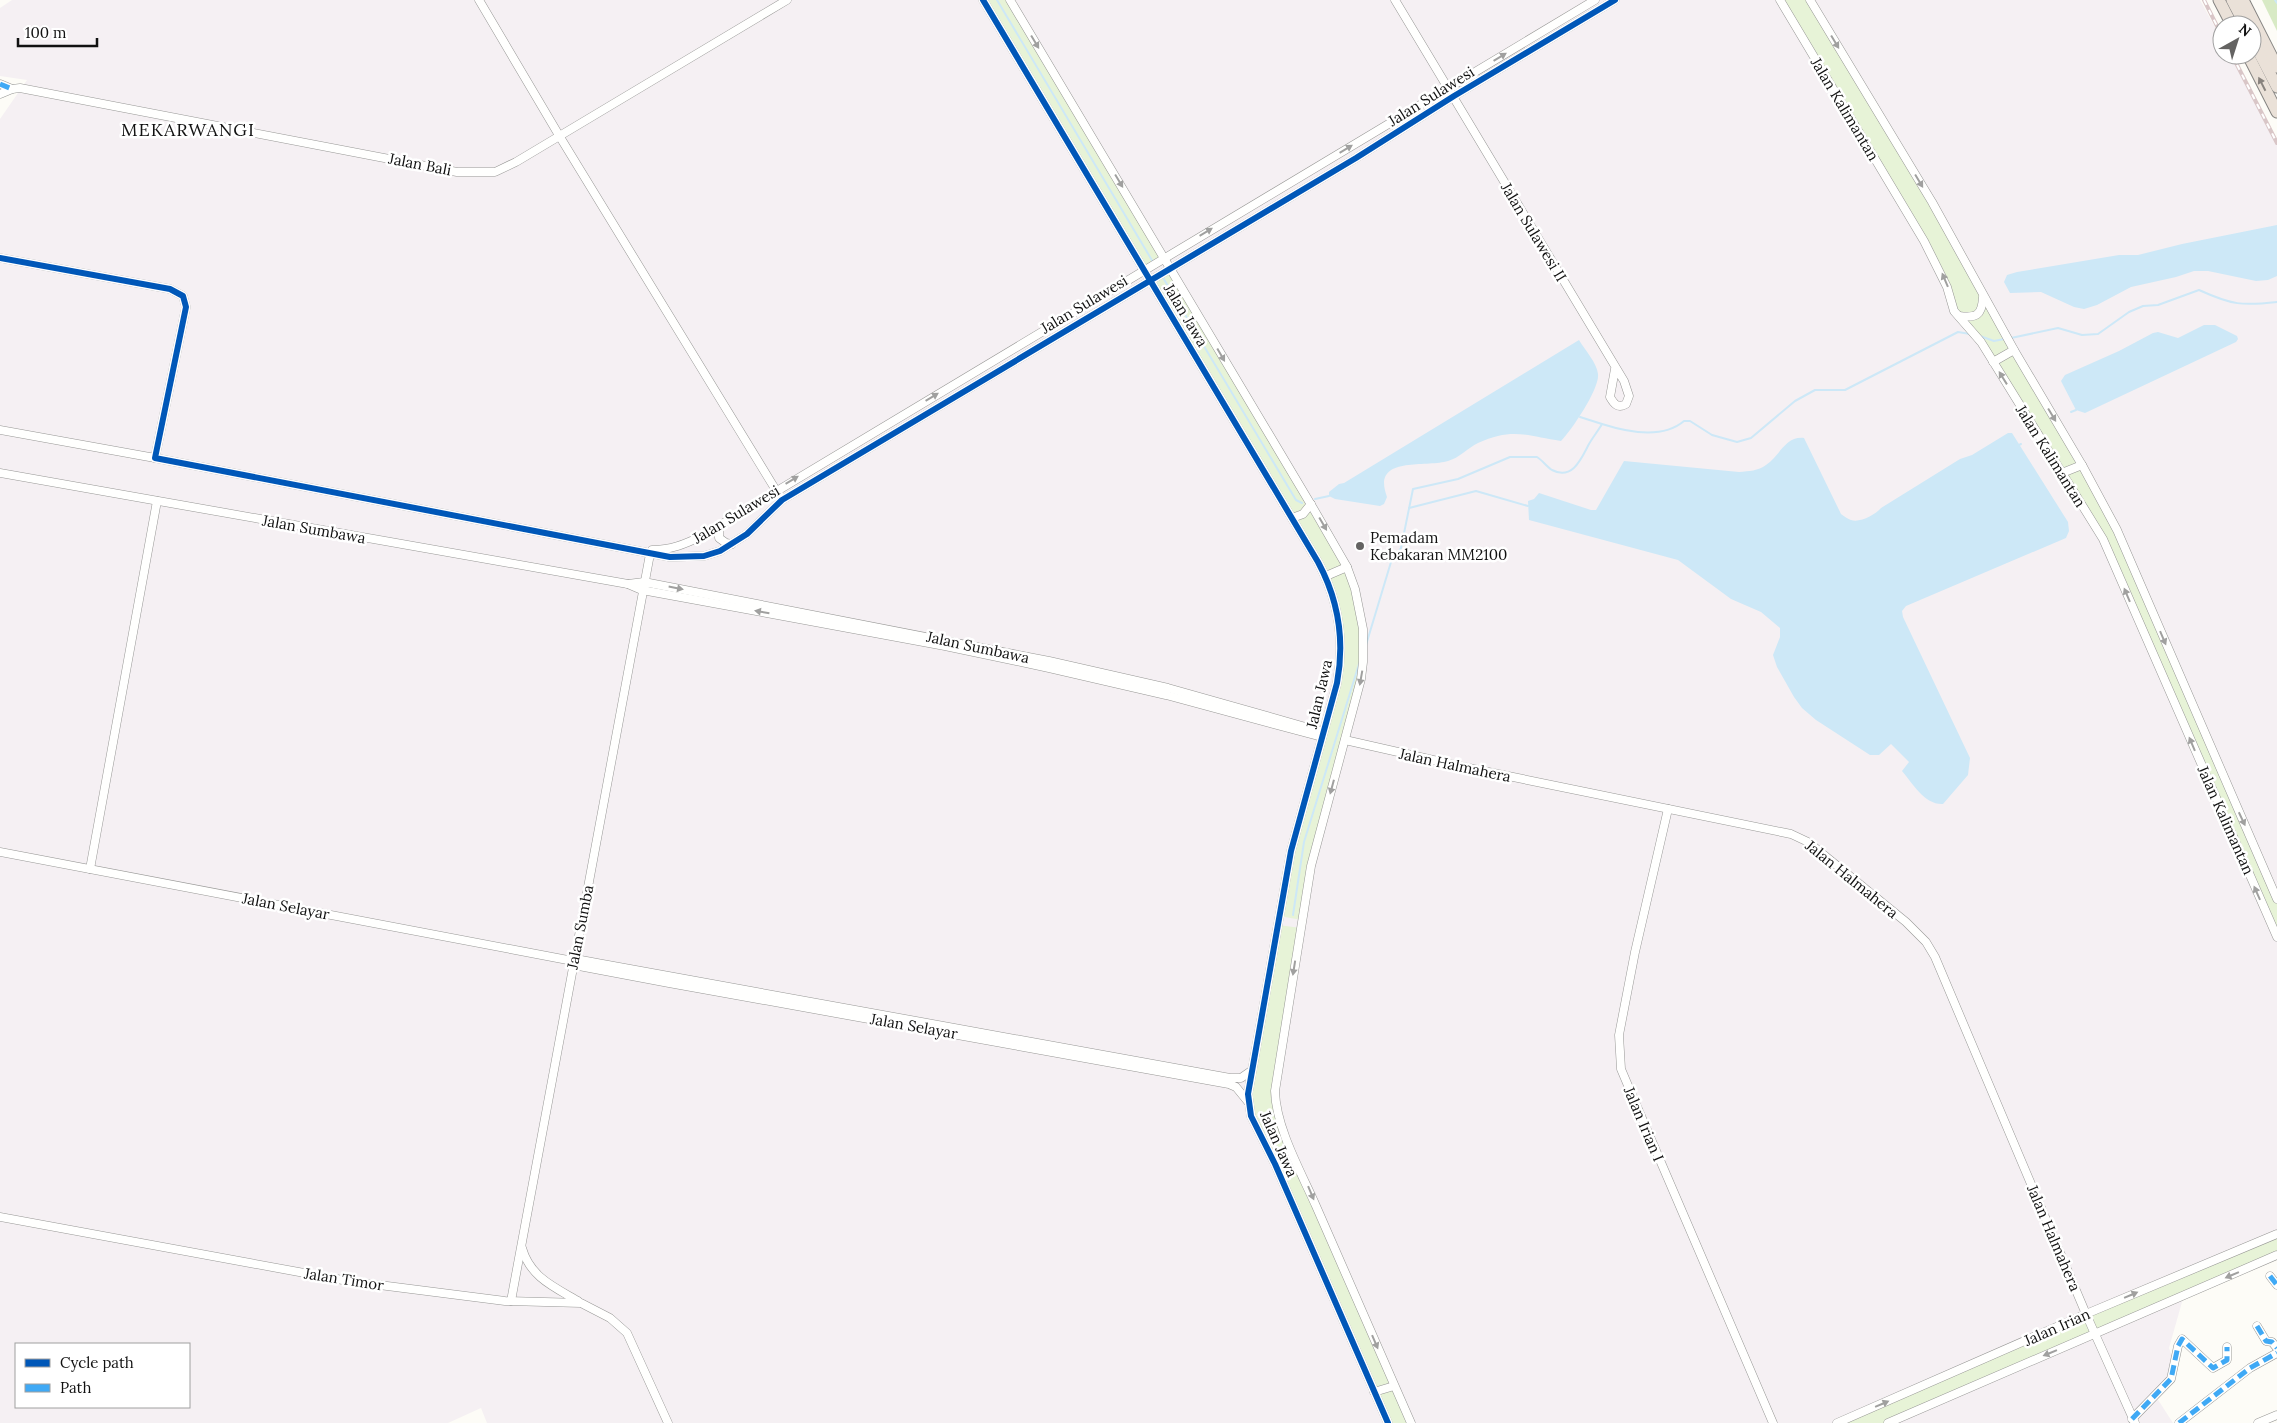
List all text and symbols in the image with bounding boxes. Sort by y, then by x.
scale bar [18,15,96,47]
north arrow [2212,15,2262,65]
text: N [2235,19,2255,40]
text: 100 m [25,23,66,42]
one-way arrow [1031,35,1040,48]
one-way arrow [1831,35,1840,48]
one-way arrow [1494,52,1507,61]
street label: Jalan Kalimantan [1806,53,1883,164]
street label: Jalan Sulawesi [1384,62,1478,131]
one-way arrow [2258,76,2266,91]
district label: MEKARWANGI [121,118,255,141]
one-way arrow [1339,144,1352,153]
street label: Jalan Bali [386,148,453,179]
one-way arrow [1114,175,1123,188]
one-way arrow [1915,175,1924,188]
street label: Jalan Sulawesi II [1496,178,1571,285]
one-way arrow [1200,228,1213,237]
street label: Jalan Sulawesi [1036,271,1131,338]
one-way arrow [1940,273,1948,287]
street label: Jalan Jawa [1159,279,1212,350]
one-way arrow [1217,348,1226,361]
one-way arrow [1998,372,2008,385]
one-way arrow [925,392,938,401]
street label: Jalan Kalimantan [2011,400,2090,511]
one-way arrow [2047,408,2056,421]
one-way arrow [786,476,799,485]
street label: Jalan Sulawesi [688,481,783,548]
street label: Jalan Sumbawa [260,510,367,547]
one-way arrow [1319,517,1327,532]
place label: Pemadam Kebakaran MM2100 [1370,528,1507,564]
marker: Pemadam Kebakaran MM2100 [1354,540,1366,552]
one-way arrow [669,585,685,593]
one-way arrow [2123,587,2131,602]
one-way arrow [754,608,770,616]
street label: Jalan Sumbawa [924,627,1031,667]
one-way arrow [2160,631,2168,645]
street label: Jalan Jawa [1302,657,1336,731]
one-way arrow [1356,670,1364,686]
one-way arrow [2188,737,2196,751]
street label: Jalan Halmahera [1396,744,1513,786]
street label: Jalan Kalimantan [2193,762,2258,877]
one-way arrow [1328,780,1336,795]
one-way arrow [2238,812,2246,826]
street label: Jalan Halmahera [1801,835,1902,922]
street label: Jalan Sumba [562,883,598,972]
one-way arrow [2253,886,2261,900]
street label: Jalan Selayar [240,888,332,924]
one-way arrow [1290,961,1298,977]
street label: Jalan Selayar [868,1009,960,1043]
street label: Jalan Irian I [1619,1083,1668,1164]
street label: Jalan Jawa [1256,1107,1302,1180]
street label: Jalan Halmahera [2023,1181,2085,1294]
one-way arrow [1307,1186,1315,1200]
street label: Jalan Timor [302,1263,386,1295]
one-way arrow [2225,1271,2239,1279]
one-way arrow [2124,1291,2139,1299]
street label: Jalan Irian [2020,1304,2093,1350]
one-way arrow [1372,1335,1380,1349]
legend [15,1343,190,1408]
one-way arrow [2043,1350,2057,1358]
text: Cycle path [60,1353,134,1372]
text: Path [60,1378,91,1397]
one-way arrow [1875,1399,1889,1407]

